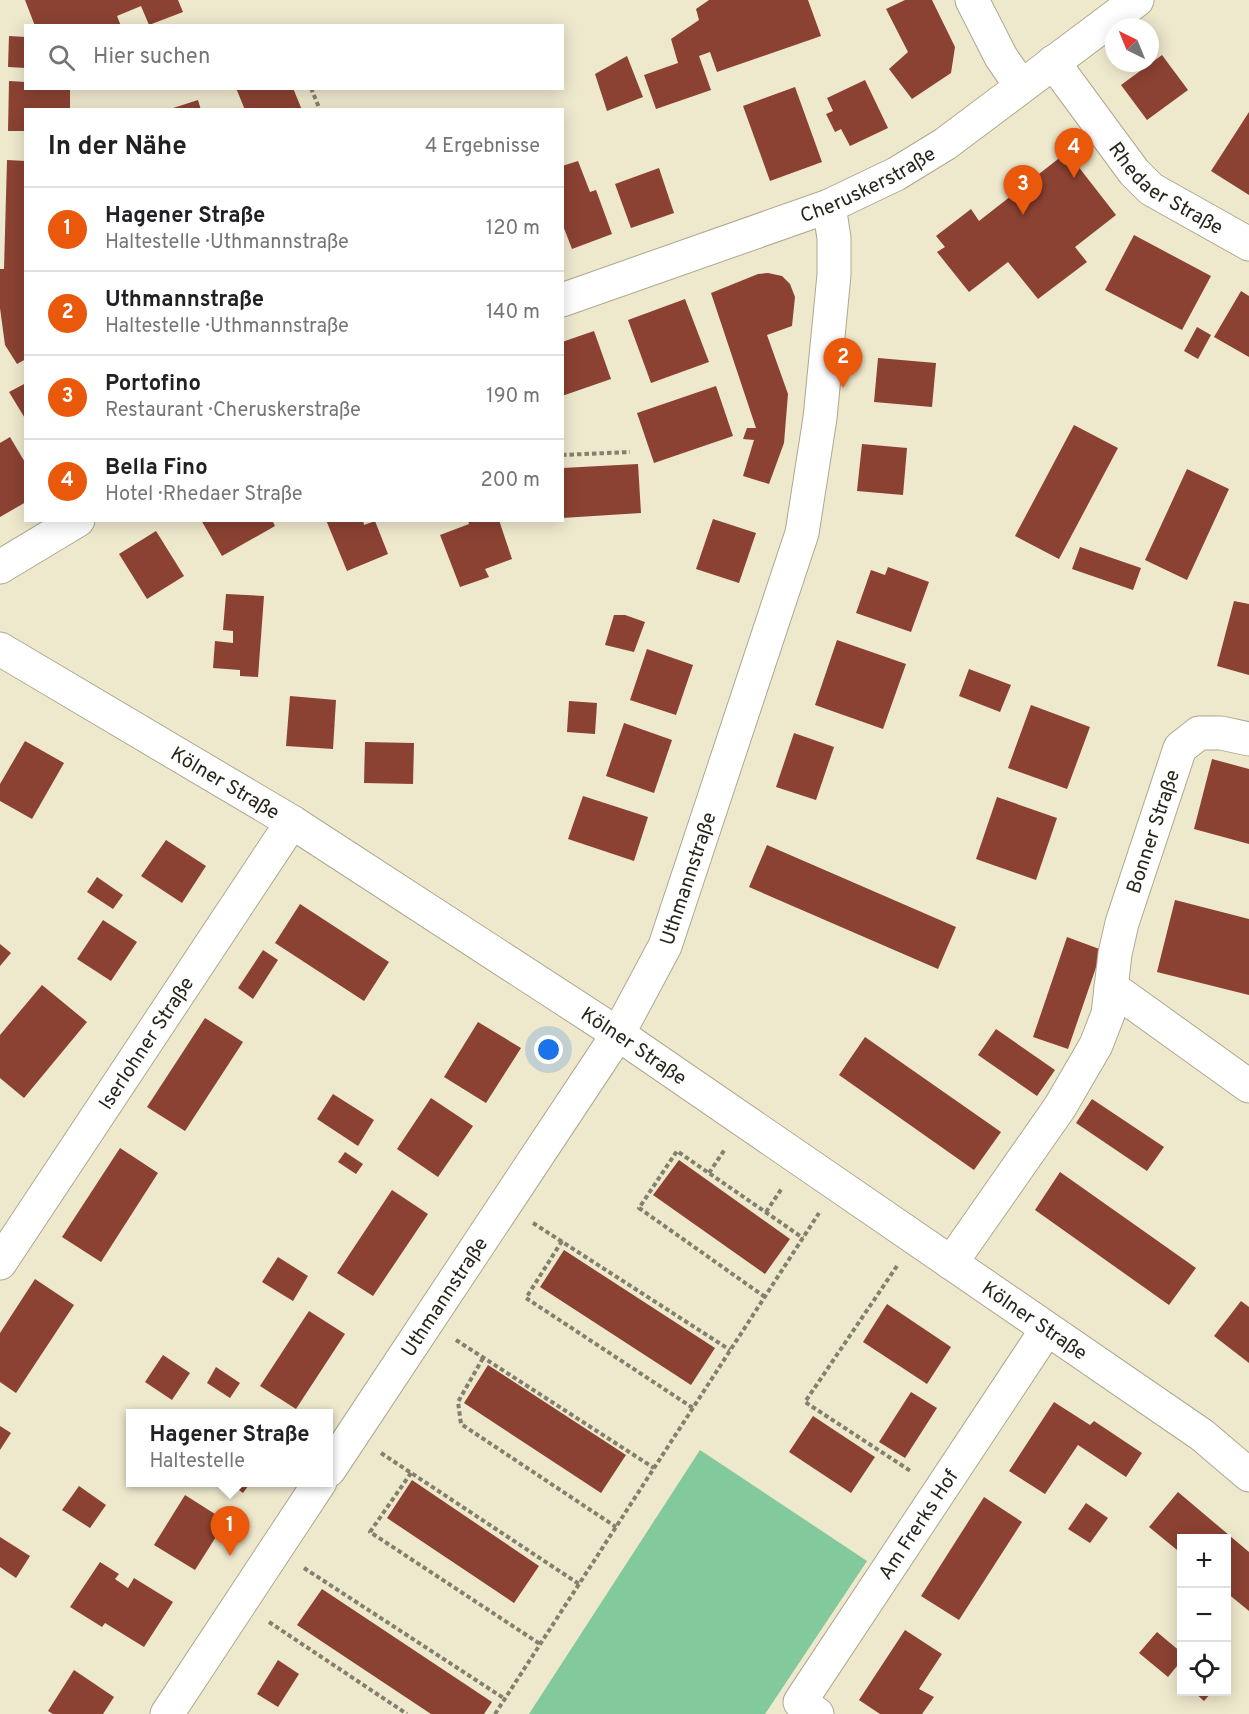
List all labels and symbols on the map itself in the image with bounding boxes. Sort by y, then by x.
north arrow [1105,18,1159,72]
pin: 4 [1054,128,1094,178]
street label: Rhedaer Straße [1101,138,1227,242]
street label: Cheruskerstraße [797,142,941,230]
pin: 3 [1004,166,1042,215]
pin: 2 [824,338,862,388]
street label: Kölner Straße [165,742,284,827]
street label: Bonner Straße [1122,767,1187,897]
street label: Uthmannstraße [655,809,723,949]
street label: Iserlohner Straße [94,972,201,1116]
street label: Kölner Straße [575,1002,691,1092]
your location [534,1035,563,1064]
street label: Uthmannstraße [396,1233,495,1363]
street label: Kölner Straße [976,1277,1092,1367]
street label: Am Frerks Hof [873,1465,965,1585]
pin: 1 [210,1506,250,1556]

